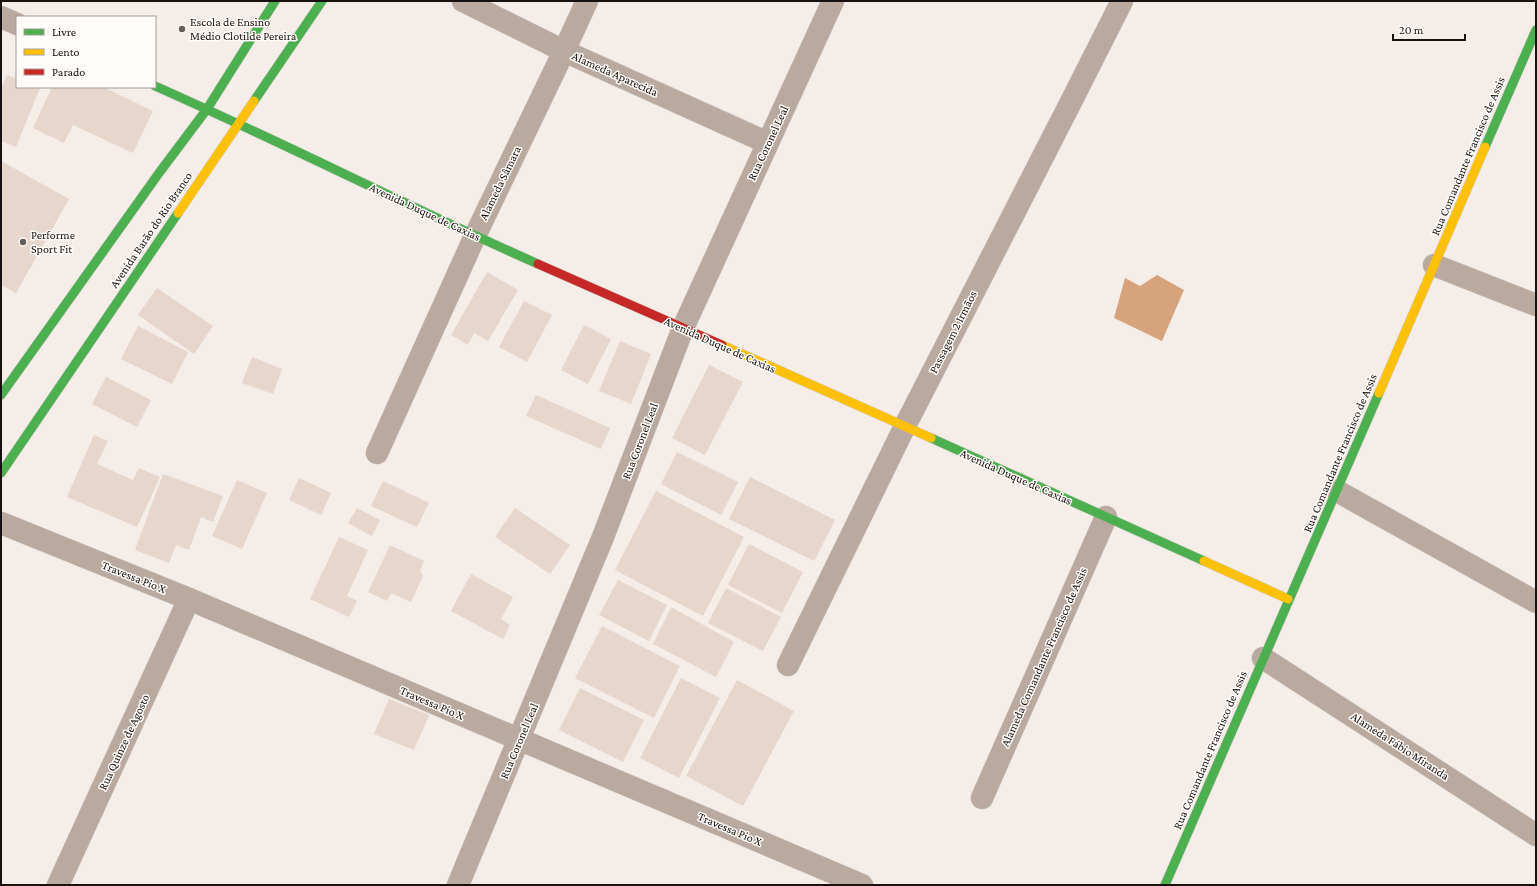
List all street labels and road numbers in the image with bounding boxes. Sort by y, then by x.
street label: Alameda Aparecida [570,49,661,99]
street label: Rua Comandante Francisco de Assis [1428,74,1508,237]
street label: Rua Coronel Leal [745,103,791,183]
street label: Alameda Sâmara [476,143,524,222]
street label: Avenida Barão do Rio Branco [107,169,195,291]
street label: Avenida Duque de Caxias [367,180,483,244]
street label: Passagem 2 Irmãos [926,288,980,376]
street label: Avenida Duque de Caxias [662,314,778,376]
street label: Rua Comandante Francisco de Assis [1300,371,1380,534]
street label: Rua Coronel Leal [619,401,661,481]
street label: Avenida Duque de Caxias [958,446,1074,508]
street label: Travessa Pio X [100,558,168,596]
street label: Alameda Comandante Francisco de Assis [998,565,1090,749]
street label: Rua Comandante Francisco de Assis [1170,668,1250,831]
street label: Travessa Pio X [398,683,466,723]
street label: Rua Quinze de Agosto [96,692,152,792]
street label: Rua Coronel Leal [497,701,541,781]
street label: Alameda Fábio Miranda [1348,709,1452,783]
street label: Travessa Pio X [696,809,764,849]

